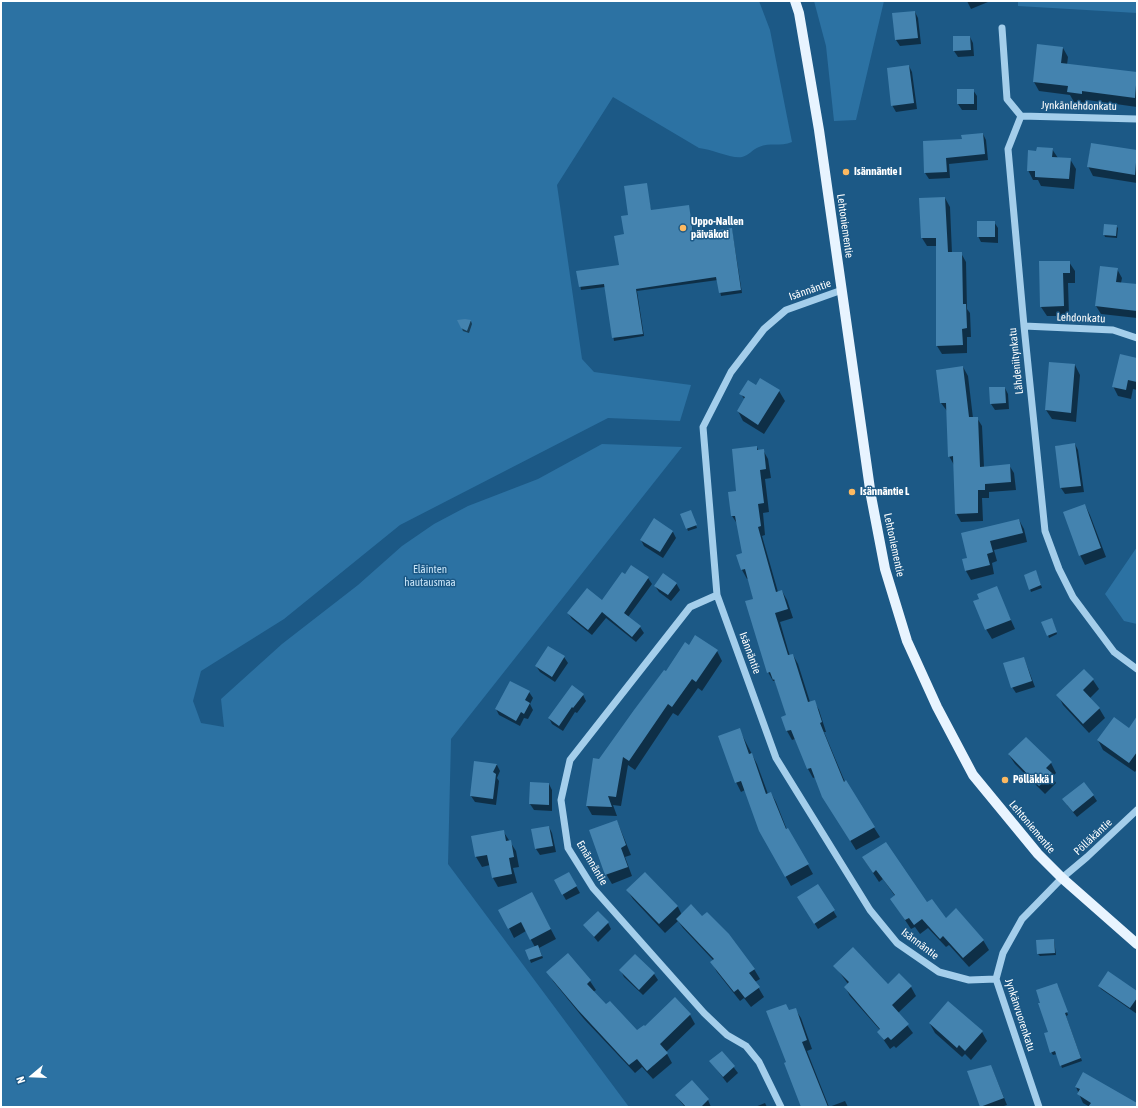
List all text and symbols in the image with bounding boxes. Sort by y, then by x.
street label: Jynkänlehdonkatu [1041,99,1117,113]
place label: Isännäntie I [854,165,902,179]
marker: Isännäntie I [841,167,851,177]
street label: Lehtoniementie [834,193,856,259]
place label: Uppo-Nallen päiväkoti [691,215,743,241]
marker: Uppo-Nallen päiväkoti [678,223,688,233]
street label: Isännäntie [787,277,833,303]
street label: Lehdonkatu [1056,311,1106,325]
street label: Lähdeniitynkatu [1006,327,1026,395]
place label: Isännäntie L [860,485,909,499]
marker: Isännäntie L [847,487,857,497]
street label: Lehtoniementie [881,512,907,578]
park label: Eläinten hautausmaa [404,563,456,589]
street label: Isännäntie [736,630,764,676]
place label: Pölläkkä I [1013,773,1054,787]
marker: Pölläkkä I [1000,775,1010,785]
street label: Lehtoniementie [1006,798,1058,856]
street label: Pölläkäntie [1071,816,1115,858]
street label: Emännäntie [574,838,610,888]
street label: Isännäntie [899,926,941,962]
street label: Jynkänvuorenkatu [1002,977,1038,1053]
north arrow [12,1056,52,1096]
text: N [14,1075,27,1085]

